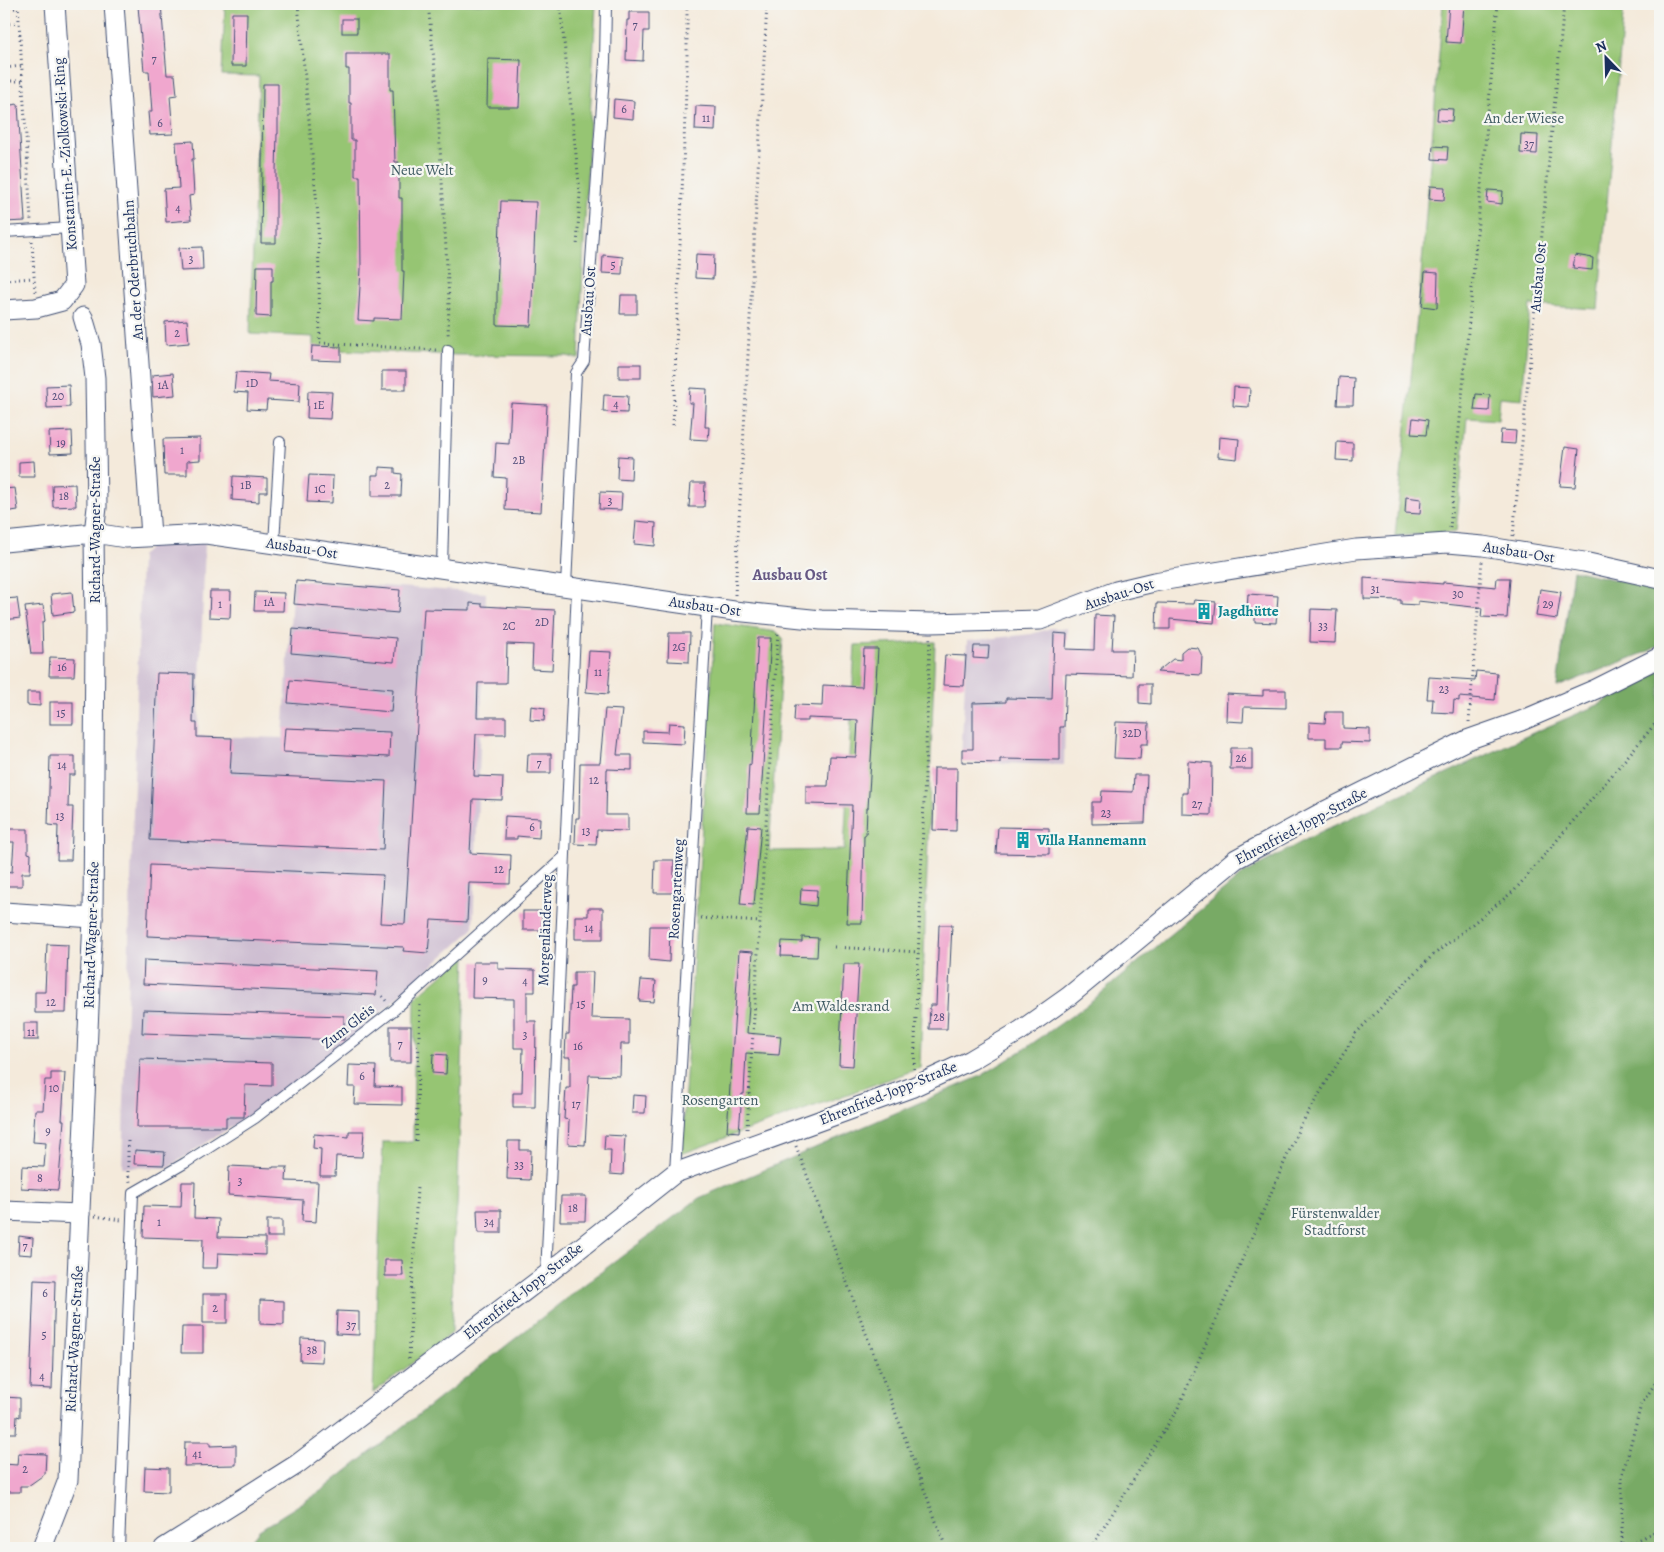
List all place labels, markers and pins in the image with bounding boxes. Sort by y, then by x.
building icon: Jagdhütte [1194,601,1214,621]
place label: Jagdhütte [1218,601,1279,621]
building icon: Villa Hannemann [1013,830,1033,850]
place label: Villa Hannemann [1036,830,1147,850]

